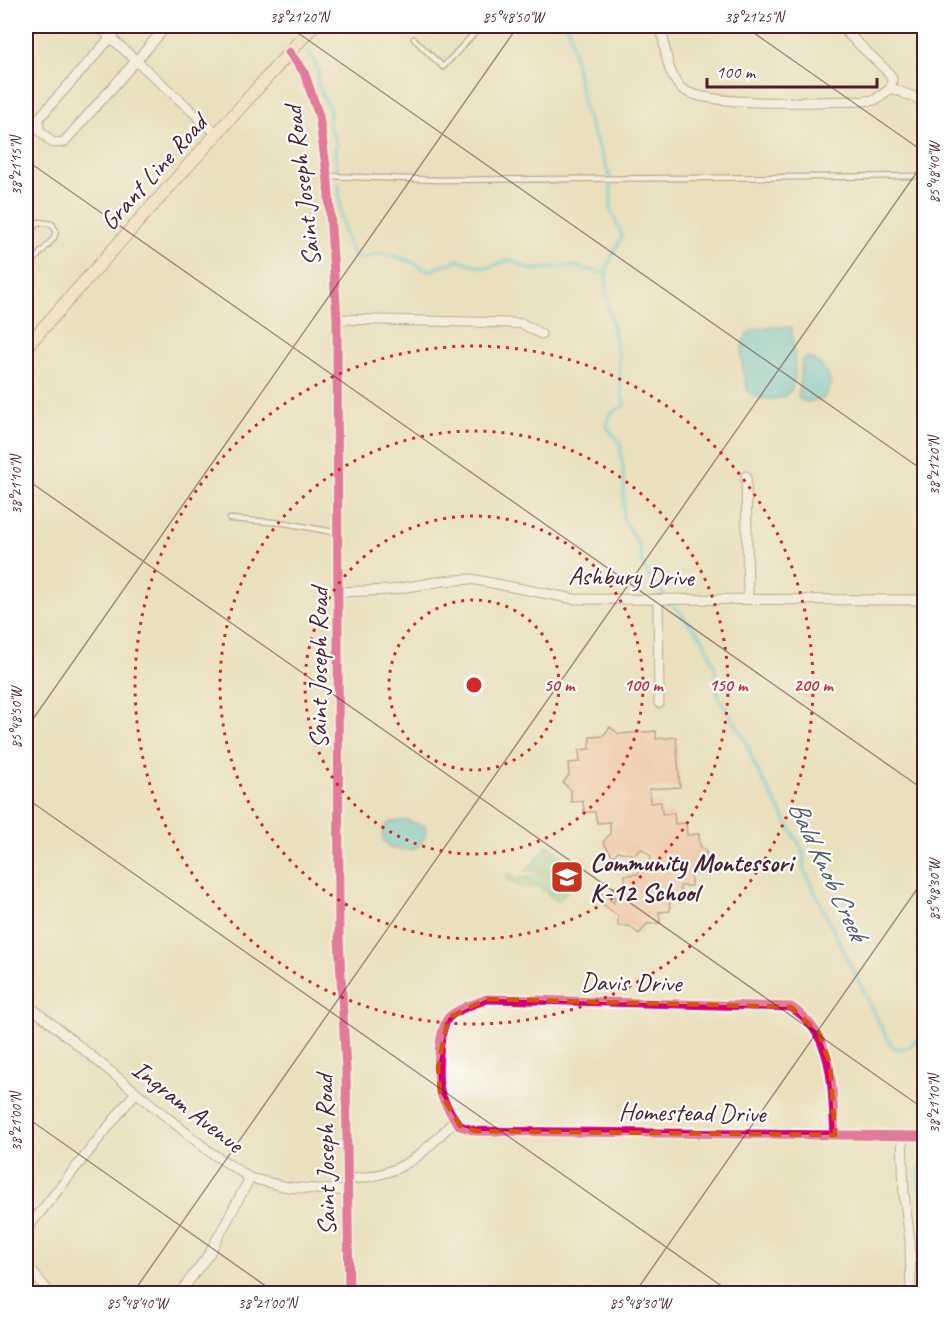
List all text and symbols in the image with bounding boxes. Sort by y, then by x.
text: 38°21'20"N [269,8,332,27]
text: 85°48'50"W [483,8,547,27]
text: 38°21'25"N [724,8,787,27]
scale bar [707,51,876,89]
text: 100 m [716,61,757,83]
street label: Saint Joseph Road [276,100,329,268]
street label: Grant Line Road [93,105,217,237]
text: 38°21'15"N [7,133,26,196]
text: 85°48'40"W [925,139,944,203]
text: 38°21'20"N [925,433,944,496]
text: 38°21'10"N [7,452,26,515]
street label: Ashbury Drive [568,559,695,594]
street label: Saint Joseph Road [302,584,335,749]
text: 50 m [544,674,576,696]
text: 100 m [624,674,664,696]
text: 150 m [709,674,749,696]
text: 200 m [794,674,834,696]
centre of rings [464,675,484,695]
text: 85°48'50"W [7,684,26,748]
water label: Bald Knob Creek [781,795,877,950]
place label: Community Montessori K-12 School [590,846,797,909]
text: 85°48'30"W [925,856,944,920]
school or university icon: Community Montessori K-12 School [549,859,585,895]
street label: Davis Drive [580,965,684,1000]
street label: Ingram Avenue [125,1053,252,1162]
street label: Saint Joseph Road [308,1070,343,1236]
text: 38°21'10"N [925,1071,944,1134]
text: 38°21'00"N [7,1089,26,1152]
street label: Homestead Drive [618,1095,767,1130]
text: 85°48'40"W [107,1294,171,1313]
text: 38°21'00"N [237,1294,300,1313]
text: 85°48'30"W [610,1294,674,1313]

